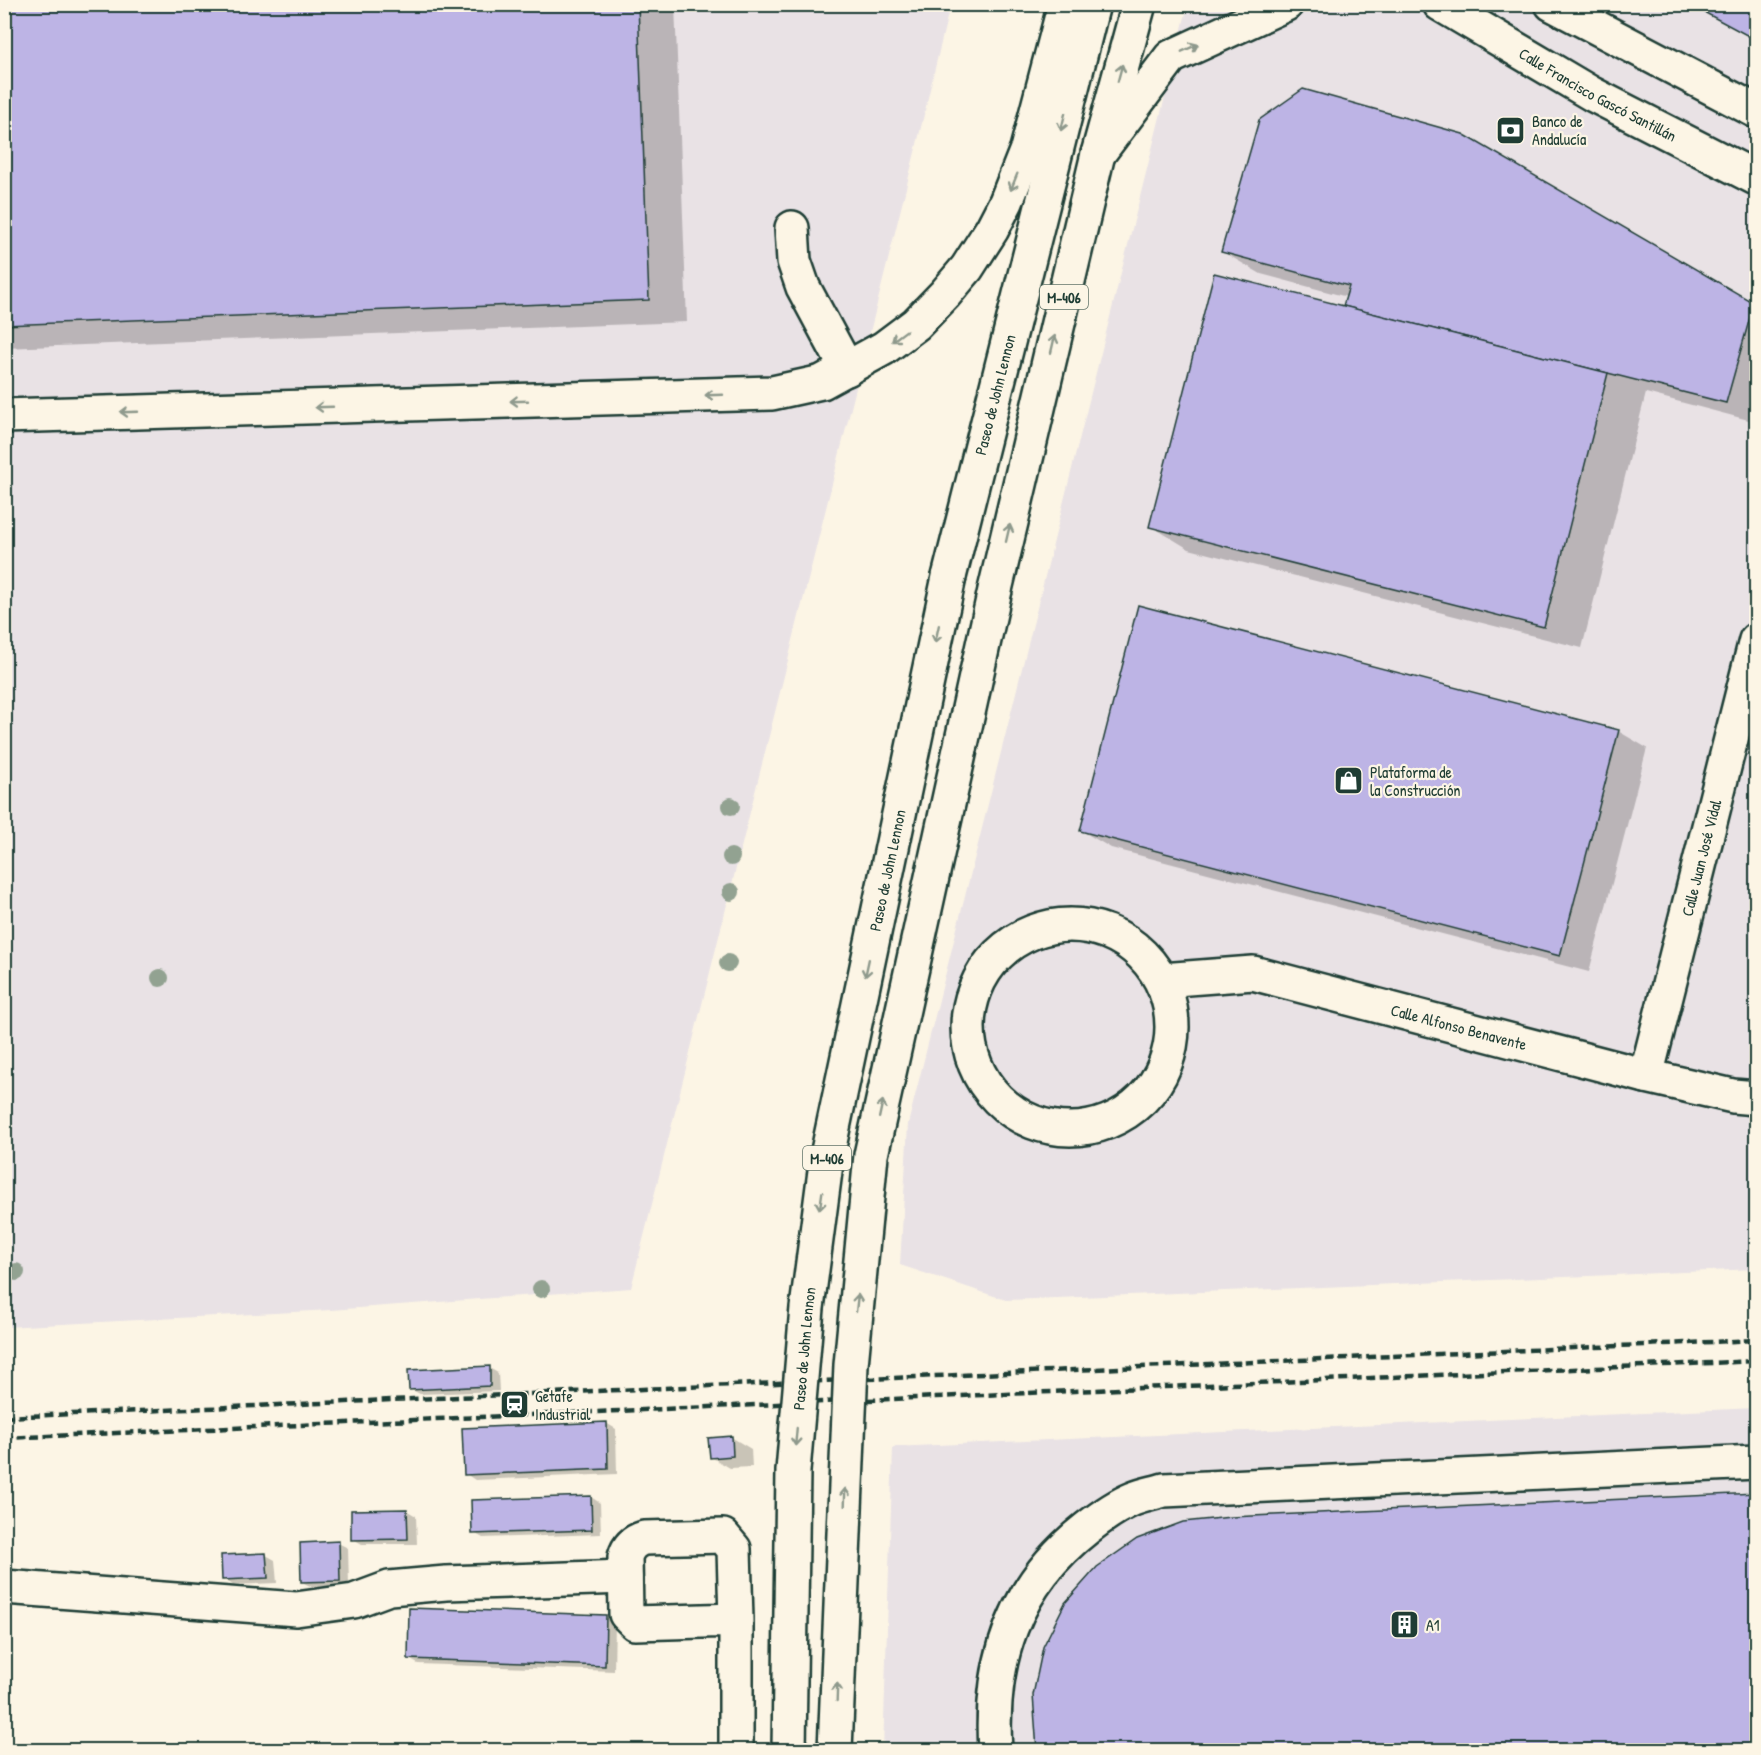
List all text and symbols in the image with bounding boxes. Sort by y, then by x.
one-way arrow [1181,42,1199,53]
street label: Calle Francisco Gascó Santillán [1515,42,1681,147]
one-way arrow [1115,64,1127,83]
place label: Banco de Andalucía [1532,110,1586,150]
one-way arrow [1057,113,1069,132]
bank icon: Banco de Andalucía [1495,114,1527,146]
one-way arrow [1008,172,1019,191]
road number: M-406 [1040,285,1088,309]
one-way arrow [892,330,908,342]
street label: Paseo de John Lennon [969,332,1021,457]
one-way arrow [1048,334,1060,353]
one-way arrow [704,390,724,401]
one-way arrow [509,395,529,407]
one-way arrow [314,401,334,413]
one-way arrow [119,407,139,418]
one-way arrow [1003,524,1015,543]
one-way arrow [931,624,942,643]
place label: Plataforma de la Construcción [1370,761,1461,801]
shop icon: Plataforma de la Construcción [1333,765,1365,797]
street label: Calle Juan José Vidal [1676,796,1727,918]
street label: Paseo de John Lennon [864,808,911,933]
one-way arrow [860,959,872,978]
street label: Calle Alfonso Benavente [1388,999,1530,1055]
one-way arrow [876,1100,887,1120]
road number: M-406 [803,1146,851,1170]
one-way arrow [816,1191,827,1210]
street label: Paseo de John Lennon [787,1286,821,1411]
one-way arrow [852,1293,863,1313]
place label: Getafe Industrial [535,1385,591,1425]
station icon: Getafe Industrial [498,1389,530,1421]
one-way arrow [790,1426,801,1446]
one-way arrow [840,1488,851,1508]
building icon: A1 [1389,1609,1421,1641]
place label: A1 [1426,1614,1440,1636]
one-way arrow [831,1683,843,1703]

